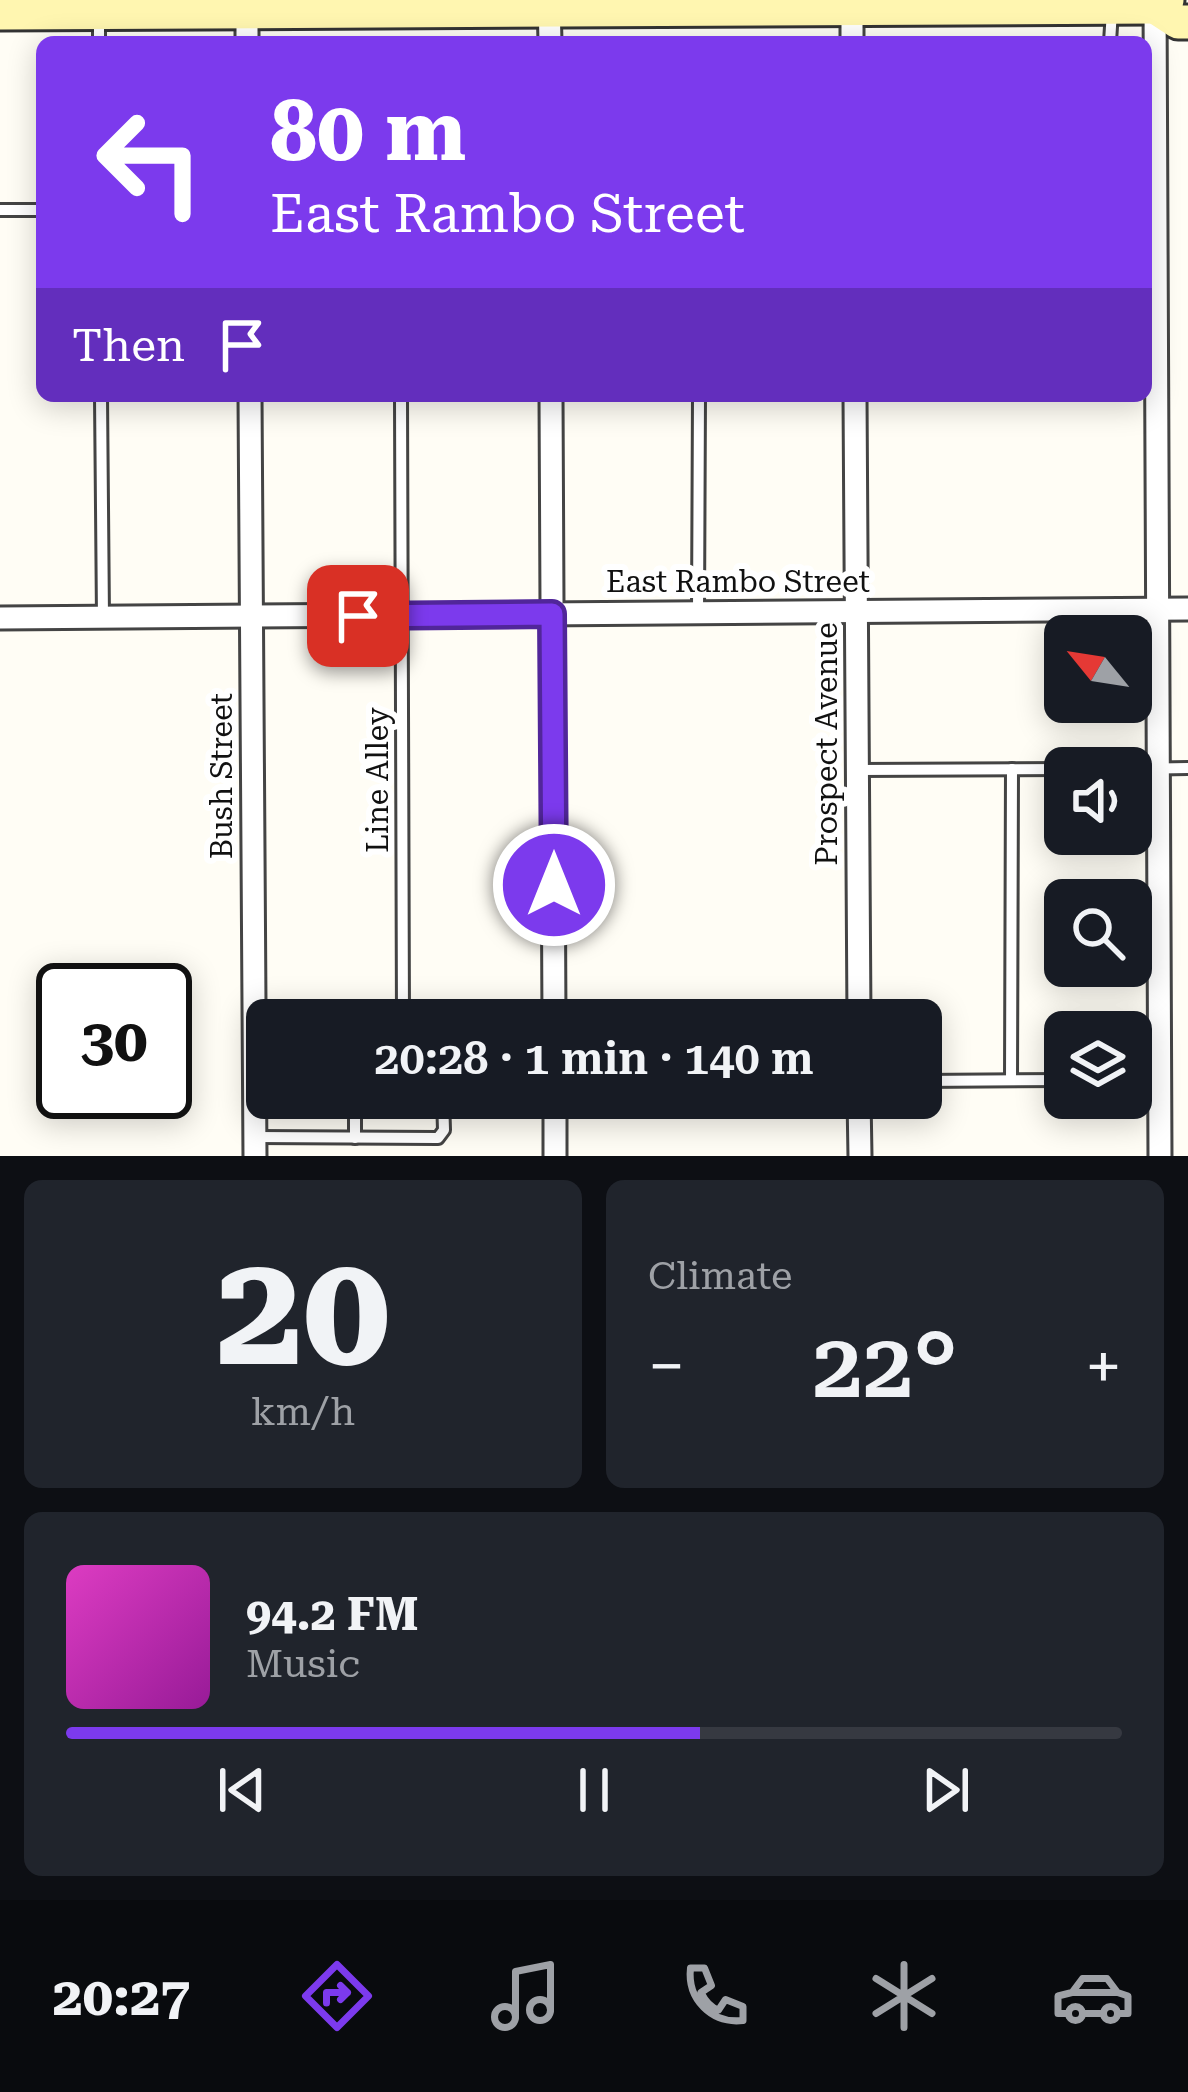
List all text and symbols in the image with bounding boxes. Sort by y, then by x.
text: 80 m [270,82,466,180]
icon: left [72,84,228,240]
text: East Rambo Street [270,182,745,245]
icon: arrive [209,312,275,378]
text: Then [72,319,185,372]
street label: East Rambo Street [606,564,870,599]
pin [307,565,409,667]
icon: arrive [325,583,391,649]
north arrow [1044,615,1152,723]
map controls [1044,615,1152,1119]
street label: Prospect Avenue [809,622,844,866]
street label: Bush Street [204,693,239,859]
street label: Line Alley [360,707,395,853]
button: sound [1044,747,1152,855]
position arrow [491,822,617,948]
button: search [1044,879,1152,987]
speed limit sign: 30 [36,963,192,1119]
button: layers [1044,1011,1152,1119]
text: 20:28 · 1 min · 140 m [374,1032,814,1085]
text: 20 [216,1219,390,1402]
text: Climate [648,1253,792,1299]
text: 22° [812,1314,958,1419]
text: − [648,1328,685,1405]
text: + [1085,1328,1122,1405]
text: km/h [251,1389,355,1435]
text: 94.2 FM [246,1588,418,1641]
text: Music [246,1641,360,1687]
icon: previous [209,1757,275,1823]
icon: pause [561,1757,627,1823]
icon: next [913,1757,979,1823]
icon: directions [295,1954,379,2038]
icon: music [484,1954,568,2038]
icon: phone [673,1954,757,2038]
icon: climate [862,1954,946,2038]
icon: car [1051,1954,1135,2038]
text: 20:27 [53,1965,190,2028]

